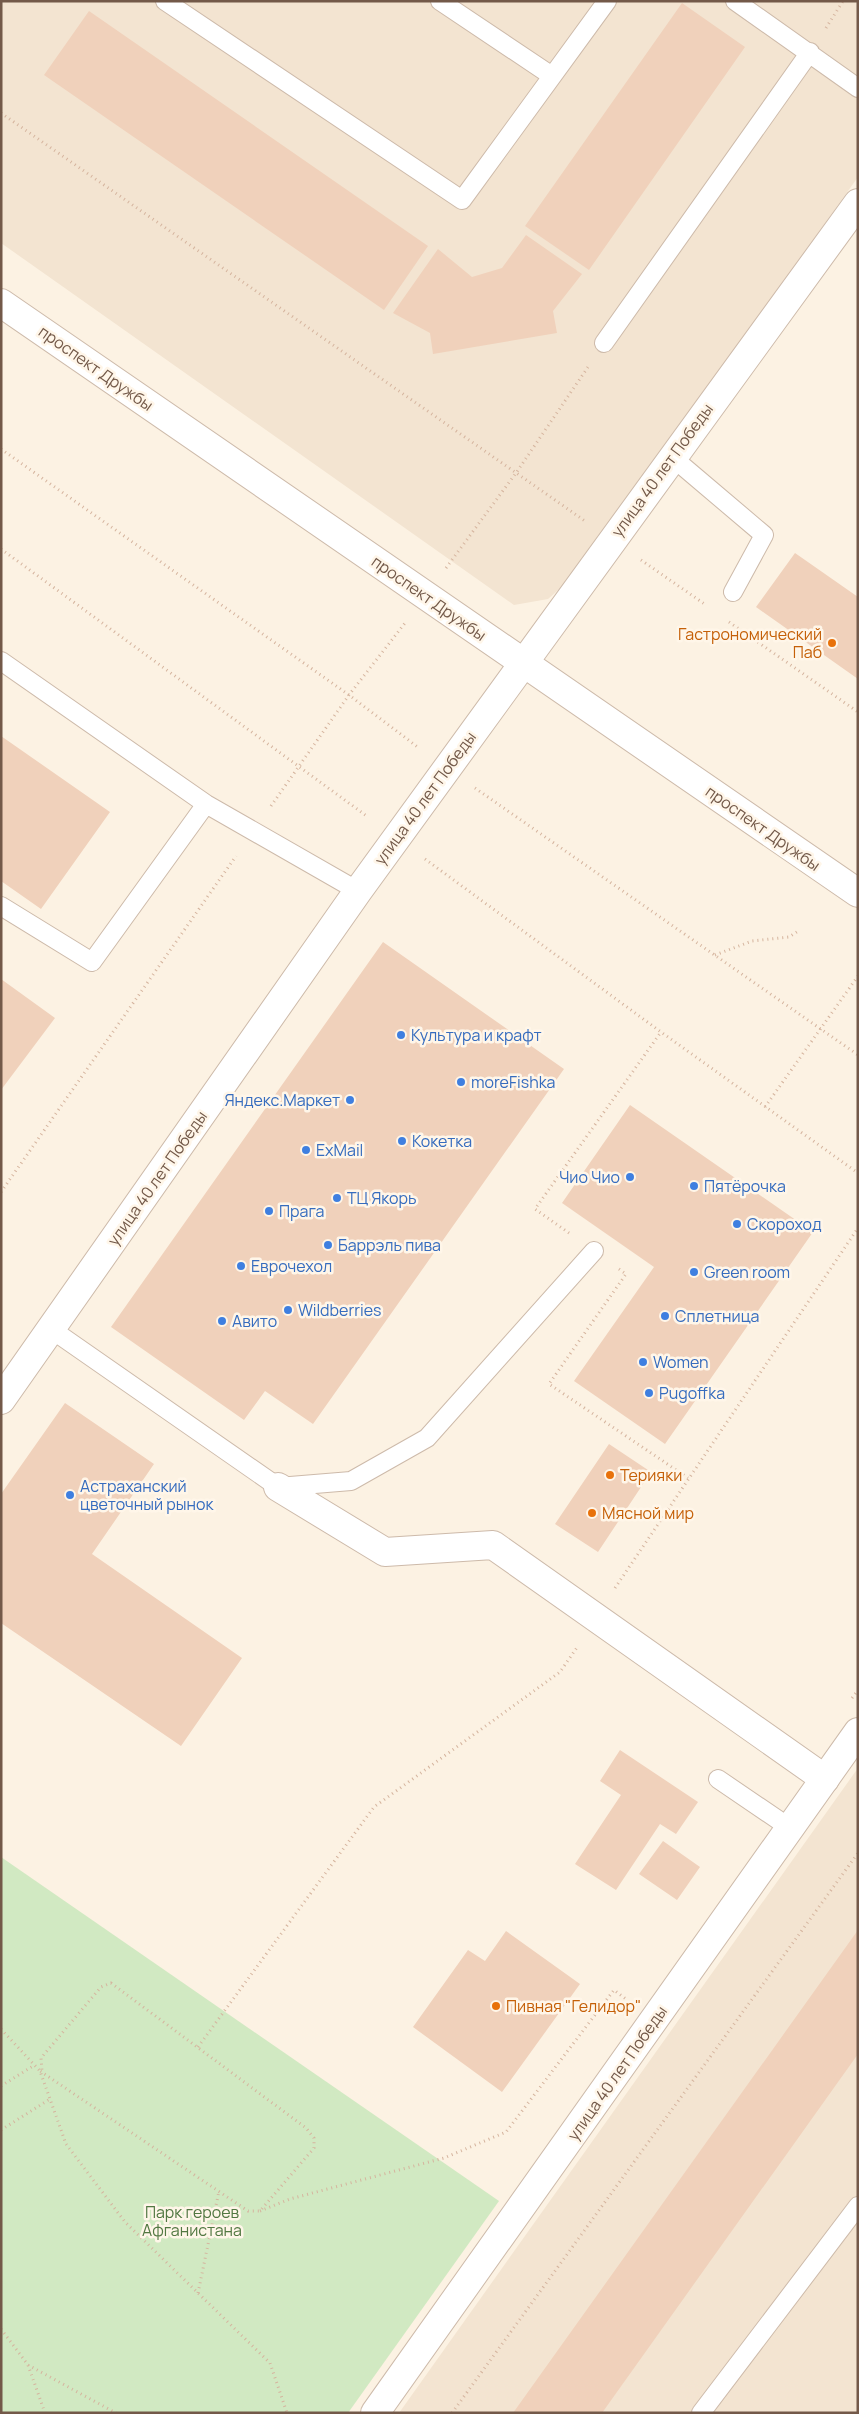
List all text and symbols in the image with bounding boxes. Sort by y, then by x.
street label: проспект Дружбы [34,320,158,416]
street label: улица 40 лет Победы [606,399,718,541]
street label: проспект Дружбы [367,550,491,646]
place label: Гастрономический Паб [678,623,822,663]
marker: Гастрономический Паб [826,637,838,649]
street label: улица 40 лет Победы [369,727,481,869]
street label: проспект Дружбы [701,780,825,876]
place label: Культура и крафт [411,1024,542,1046]
marker: Культура и крафт [395,1029,407,1041]
place label: moreFishka [471,1071,555,1093]
marker: moreFishka [455,1076,467,1088]
place label: Яндекс.Маркет [224,1089,340,1111]
marker: Яндекс.Маркет [344,1094,356,1106]
street label: улица 40 лет Победы [102,1106,212,1250]
place label: Кокетка [412,1130,472,1152]
marker: Кокетка [396,1135,408,1147]
place label: ExMail [316,1139,363,1161]
marker: ExMail [300,1144,312,1156]
place label: Чио Чио [559,1166,620,1188]
marker: Чио Чио [624,1171,636,1183]
place label: Пятёрочка [704,1175,786,1197]
marker: Пятёрочка [688,1180,700,1192]
place label: ТЦ Якорь [347,1187,417,1209]
marker: ТЦ Якорь [331,1192,343,1204]
place label: Прага [279,1200,324,1222]
marker: Прага [263,1205,275,1217]
place label: Скороход [747,1213,822,1235]
marker: Скороход [731,1218,743,1230]
place label: Баррэль пива [338,1234,441,1256]
marker: Баррэль пива [322,1239,334,1251]
place label: Еврочехол [251,1255,332,1277]
marker: Еврочехол [235,1260,247,1272]
place label: Green room [704,1261,790,1283]
marker: Green room [688,1266,700,1278]
place label: Wildberries [298,1299,381,1321]
marker: Wildberries [282,1304,294,1316]
place label: Сплетница [675,1305,759,1327]
place label: Авито [232,1310,277,1332]
marker: Сплетница [659,1310,671,1322]
marker: Авито [216,1315,228,1327]
place label: Women [653,1351,709,1373]
marker: Women [637,1356,649,1368]
place label: Pugoffka [659,1382,725,1404]
marker: Pugoffka [643,1387,655,1399]
place label: Терияки [620,1464,682,1486]
marker: Терияки [604,1469,616,1481]
place label: Астраханский цветочный рынок [80,1475,214,1515]
marker: Астраханский цветочный рынок [64,1489,76,1501]
place label: Мясной мир [602,1502,694,1524]
marker: Мясной мир [586,1507,598,1519]
place label: Пивная "Гелидор" [506,1995,641,2017]
marker: Пивная "Гелидор" [490,2000,502,2012]
street label: улица 40 лет Победы [562,2001,672,2145]
park label: Парк героев Афганистана [142,2201,242,2241]

